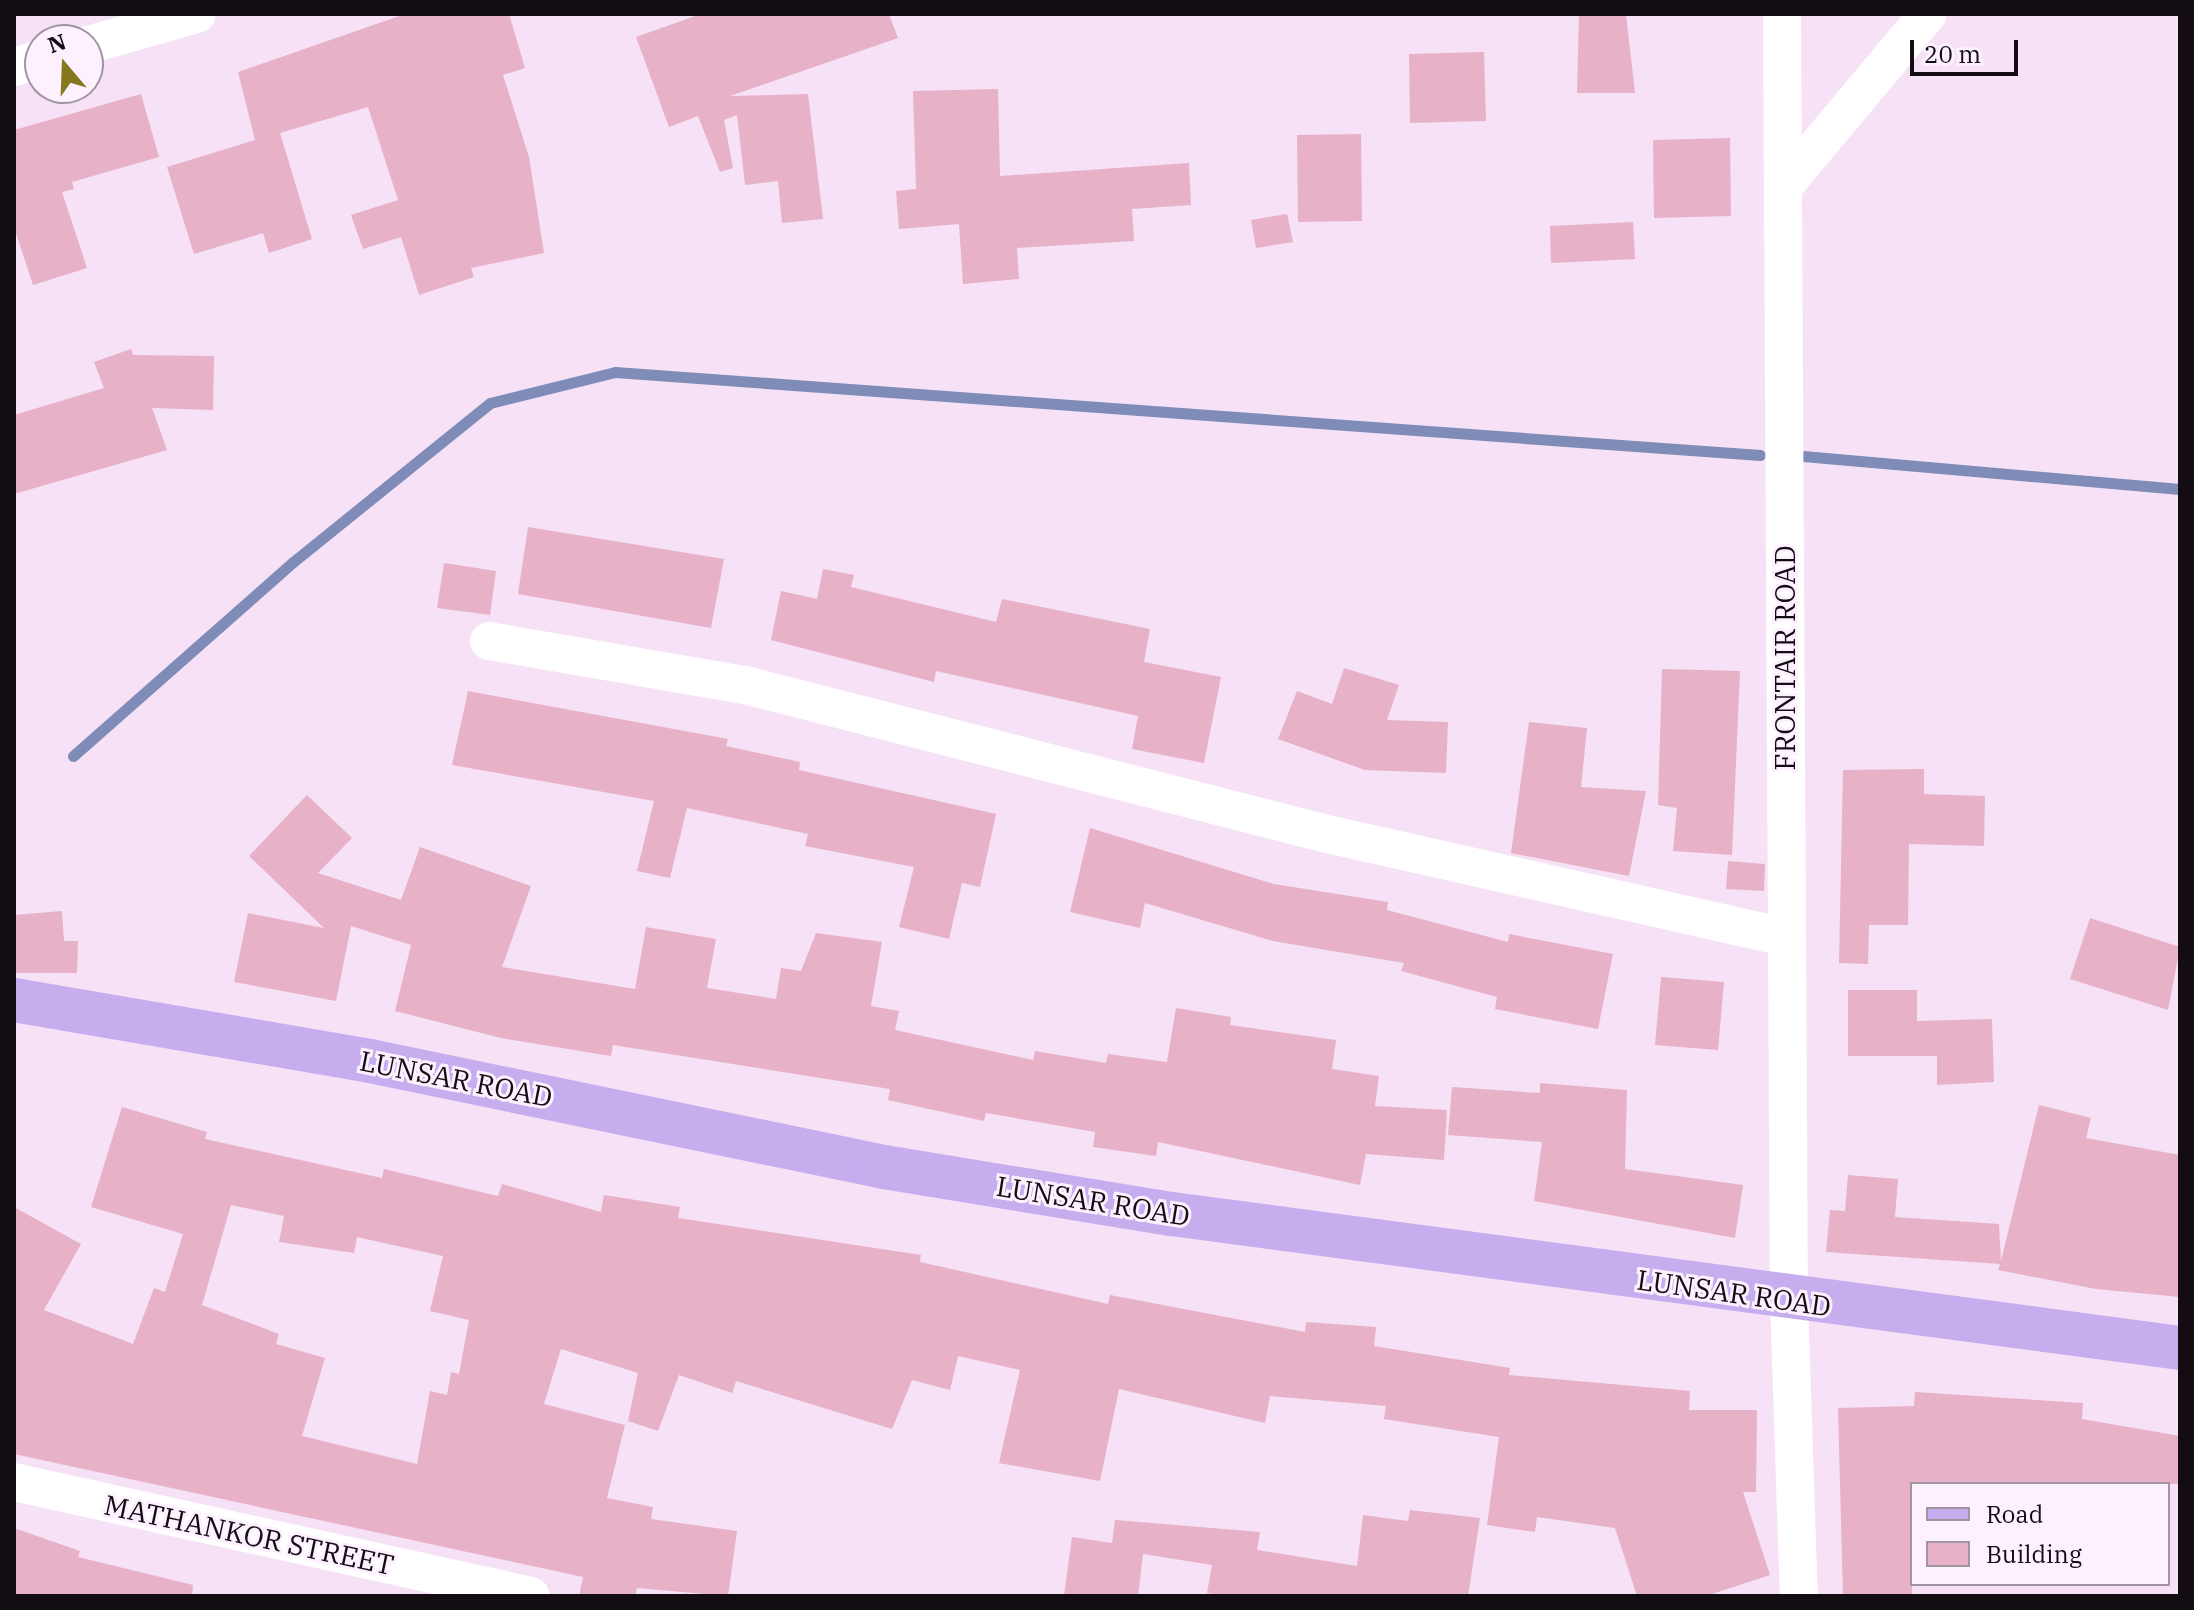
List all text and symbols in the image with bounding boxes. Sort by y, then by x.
north arrow [24,24,104,104]
scale bar [1914,24,2022,74]
text: N [44,26,70,59]
text: 20 m [1924,38,1981,70]
street label: FRONTAIR ROAD [1768,545,1802,771]
street label: LUNSAR ROAD [357,1044,555,1114]
street label: LUNSAR ROAD [994,1169,1192,1233]
street label: LUNSAR ROAD [1635,1263,1833,1323]
legend [1910,1482,2170,1586]
street label: MATHANKOR STREET [101,1488,397,1582]
text: Road [1986,1498,2043,1530]
text: Building [1986,1538,2082,1570]

